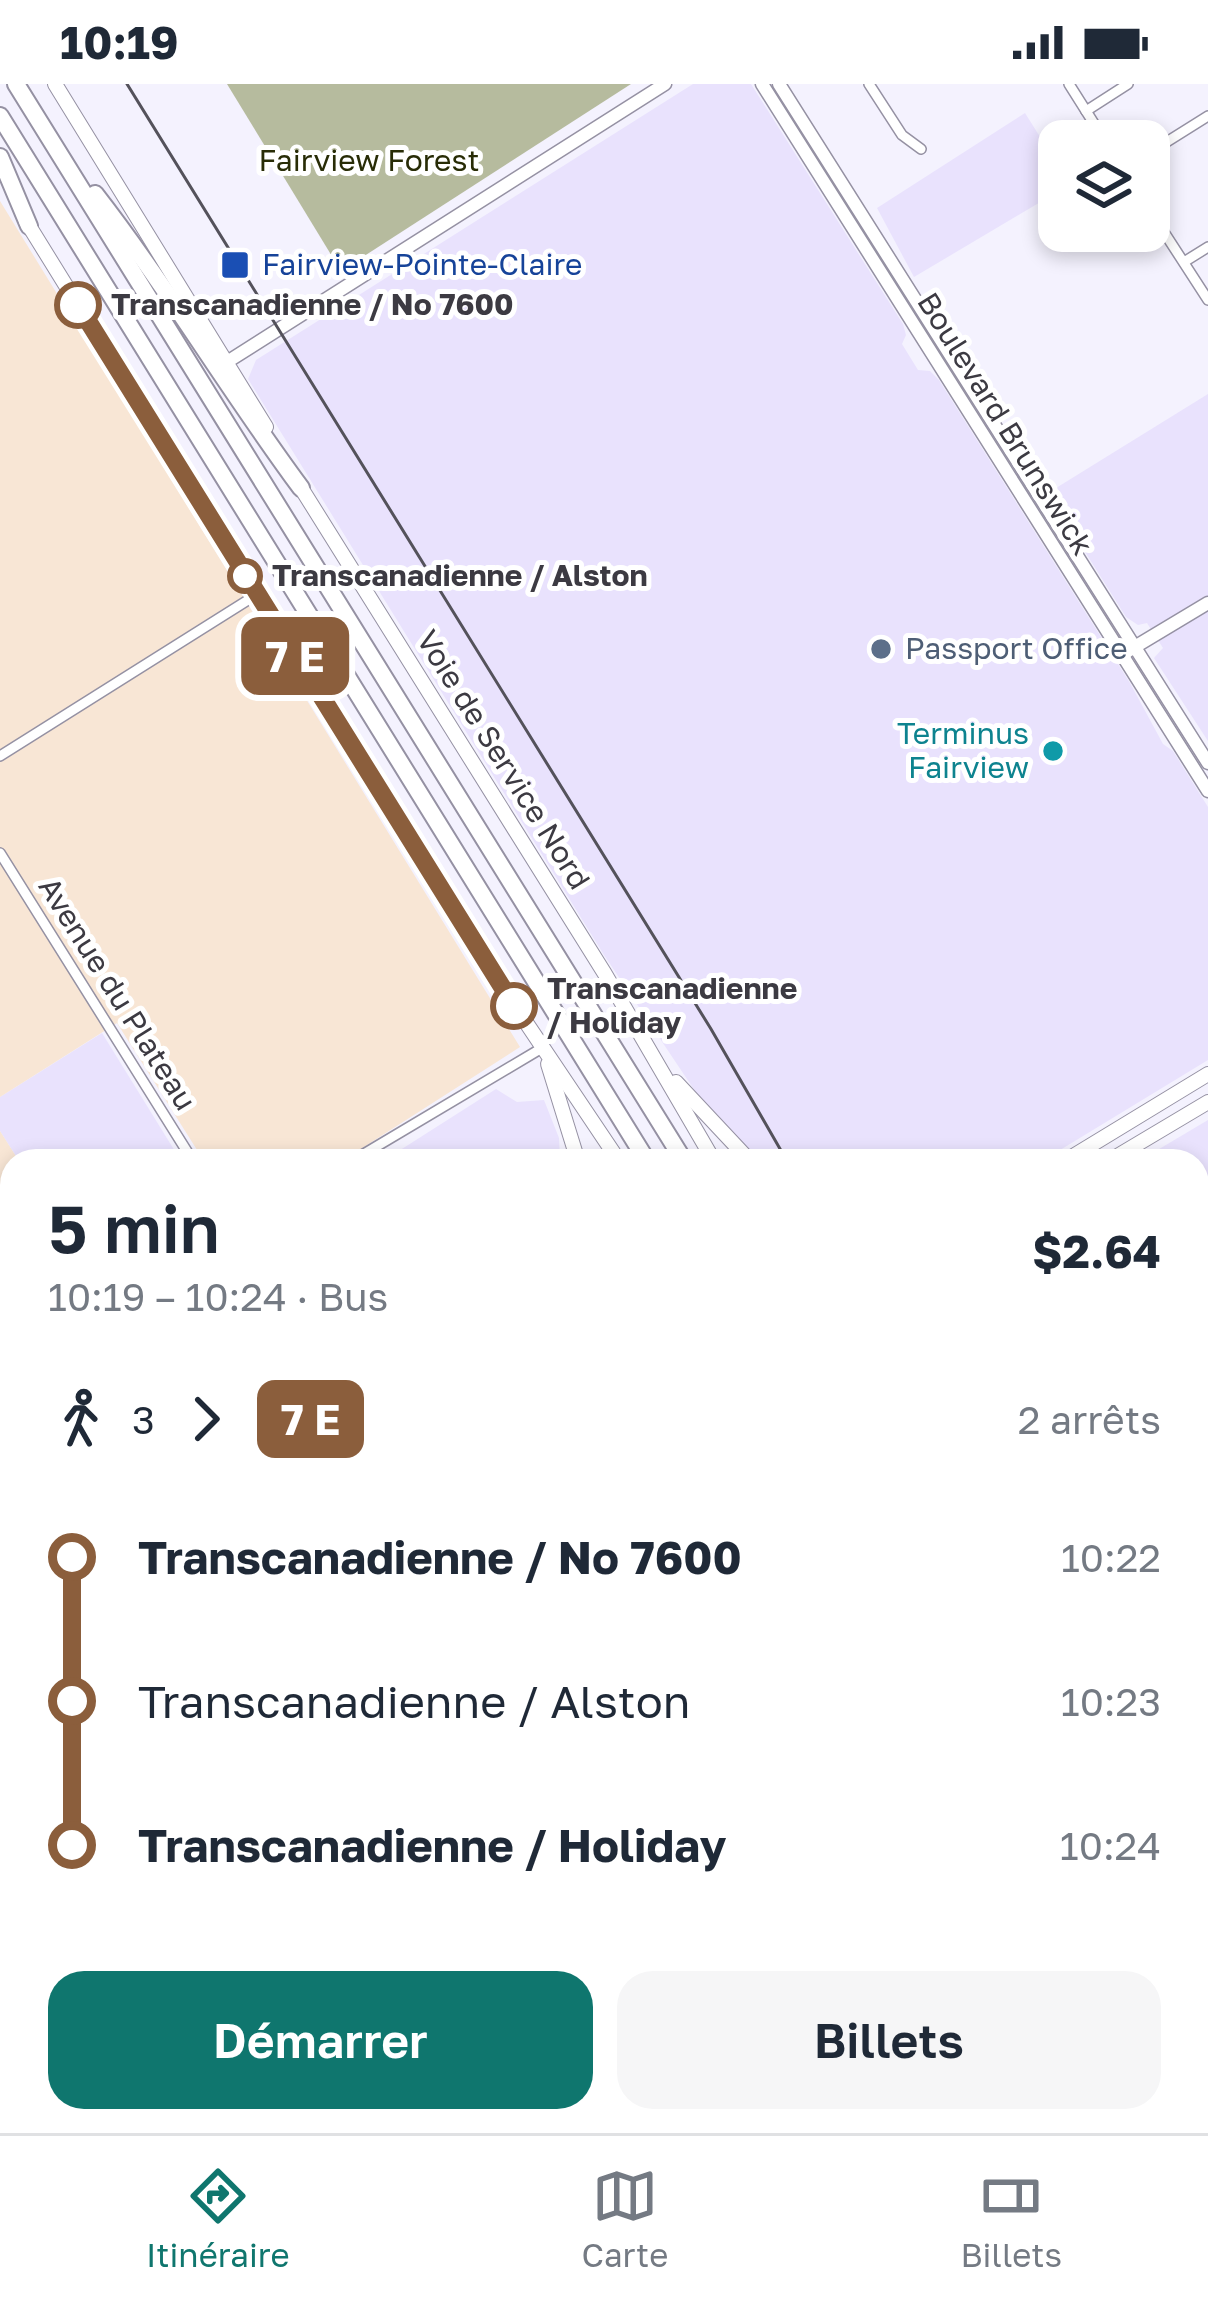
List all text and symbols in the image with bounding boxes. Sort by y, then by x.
text: 10:19 [60,15,179,69]
map controls [1038,120,1170,252]
button: layers [1038,120,1170,252]
park label: Fairview Forest [259,142,479,178]
place label: Fairview-Pointe-Claire [262,246,582,282]
marker: Fairview-Pointe-Claire [219,249,251,281]
marker: Transcanadienne / No 7600 [56,283,100,327]
place label: Transcanadienne / No 7600 [111,286,514,322]
street label: Boulevard Brunswick [910,286,1101,561]
place label: Transcanadienne / Alston [272,557,648,593]
marker: Transcanadienne / Alston [229,560,261,592]
line badge: 7 E [226,617,364,695]
street label: Voie de Service Nord [409,623,598,896]
place label: Passport Office [905,630,1128,666]
text: 7 E [265,631,325,681]
marker: Passport Office [868,636,894,662]
place label: Terminus Fairview [897,715,1029,785]
marker: Terminus Fairview [1040,738,1066,764]
street label: Avenue du Plateau [32,870,204,1117]
place label: Transcanadienne / Holiday [547,970,797,1040]
marker: Transcanadienne / Holiday [492,984,536,1028]
text: 5 min [48,1188,220,1268]
text: $2.64 [1032,1224,1161,1278]
text: 10:19 – 10:24 · Bus [48,1273,388,1320]
icon: walk [48,1386,114,1452]
icon: forward [173,1386,239,1452]
text: 7 E [281,1394,340,1444]
text: 3 [132,1396,155,1443]
text: 2 arrêts [1018,1396,1161,1443]
text: Transcanadienne / No 7600 [138,1530,742,1584]
text: 10:22 [1061,1534,1161,1581]
text: Transcanadienne / Alston [138,1674,691,1728]
text: 10:23 [1061,1678,1161,1725]
text: Transcanadienne / Holiday [138,1818,727,1872]
text: 10:24 [1060,1822,1161,1869]
button: Démarrer [48,1971,593,2109]
button: Billets [617,1971,1161,2109]
tab: Itinéraire [146,2163,290,2274]
tab: Carte [581,2163,668,2274]
tab: Billets [960,2163,1062,2274]

